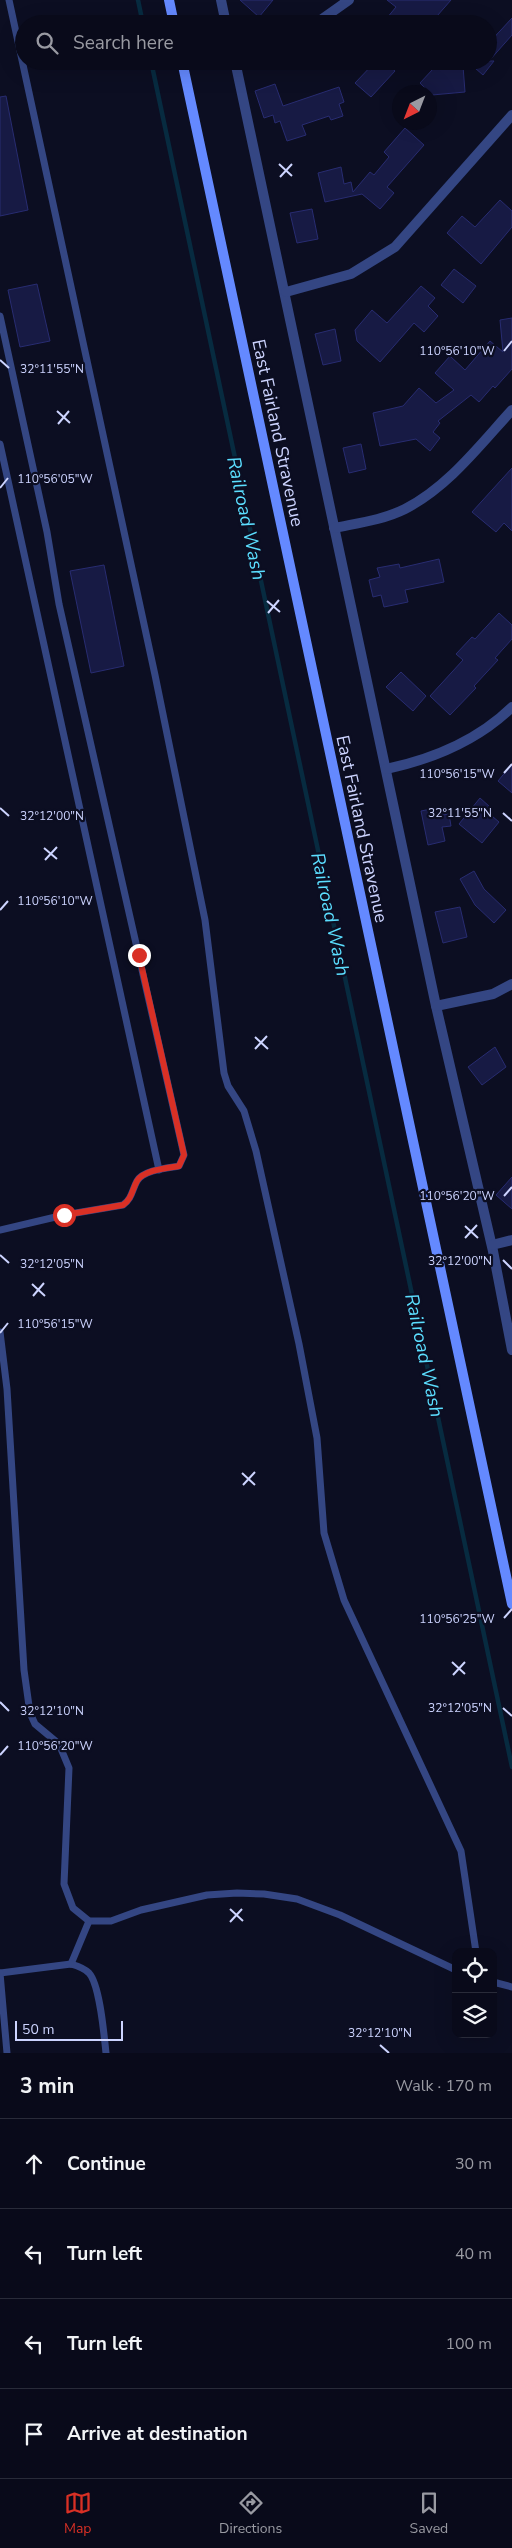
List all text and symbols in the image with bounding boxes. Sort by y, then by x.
search box [15,15,497,70]
icon: search [33,29,61,57]
text: Search here [73,30,174,56]
north arrow [392,85,437,130]
street label: East Fairland Stravenue [246,337,310,529]
text: 110°56'10"W [419,343,495,359]
text: 32°11'55"N [20,361,84,377]
water label: Railroad Wash [220,454,272,582]
text: 110°56'05"W [17,471,93,487]
street label: East Fairland Stravenue [330,733,394,925]
text: 110°56'15"W [419,766,495,782]
text: 32°11'55"N [428,805,492,821]
text: 32°12'00"N [20,808,84,824]
water label: Railroad Wash [304,850,356,978]
text: 110°56'10"W [17,893,93,909]
route end [128,944,151,967]
text: 110°56'20"W [419,1188,495,1204]
route start [53,1204,76,1227]
text: 32°12'00"N [428,1253,492,1269]
text: 32°12'05"N [20,1256,84,1272]
water label: Railroad Wash [398,1291,450,1419]
text: 110°56'15"W [17,1316,93,1332]
text: 110°56'25"W [419,1611,495,1627]
text: 32°12'05"N [428,1700,492,1716]
text: 32°12'10"N [20,1703,84,1719]
text: 110°56'20"W [17,1738,93,1754]
map controls [452,1948,497,2038]
button: locate [452,1948,497,1993]
button: layers [452,1993,497,2038]
scale bar [15,2018,122,2041]
text: 50 m [22,2020,54,2039]
text: 32°12'10"N [348,2025,412,2041]
text: 3 min [20,2072,74,2100]
text: Walk · 170 m [396,2075,492,2097]
icon: ahead [20,2150,48,2178]
text: Continue [67,2151,146,2177]
text: 30 m [455,2153,492,2175]
icon: left [20,2240,48,2268]
text: Turn left [67,2241,142,2267]
text: 40 m [455,2243,492,2265]
icon: left [20,2330,48,2358]
text: Turn left [67,2331,142,2357]
text: 100 m [445,2333,492,2355]
icon: arrive [20,2420,48,2448]
text: Arrive at destination [67,2421,248,2447]
tab: Map [64,2489,92,2538]
tab: Directions [219,2489,282,2538]
tab: Saved [410,2489,448,2538]

